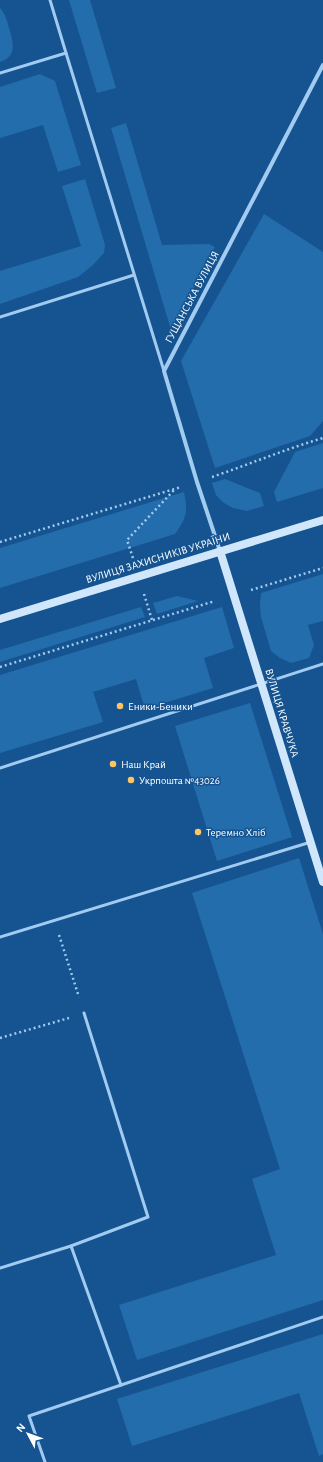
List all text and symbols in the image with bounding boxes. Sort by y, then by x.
street label: ГУЩАНСЬКА ВУЛИЦЯ [163,249,221,345]
street label: ВУЛИЦЯ ЗАХИСНИКІВ УКРАЇНИ [84,531,232,585]
street label: ВУЛИЦЯ КРАВЧУКА [263,667,301,759]
marker: Еники-Беники [115,701,125,711]
place label: Еники-Беники [128,701,193,712]
marker: Наш Край [108,759,118,769]
place label: Наш Край [121,759,166,770]
marker: Укрпошта №43026 [126,775,136,785]
place label: Укрпошта №43026 [139,775,220,786]
marker: Теремно Хліб [193,827,203,837]
place label: Теремно Хліб [206,827,266,838]
north arrow [8,1414,48,1454]
text: N [14,1421,27,1434]

